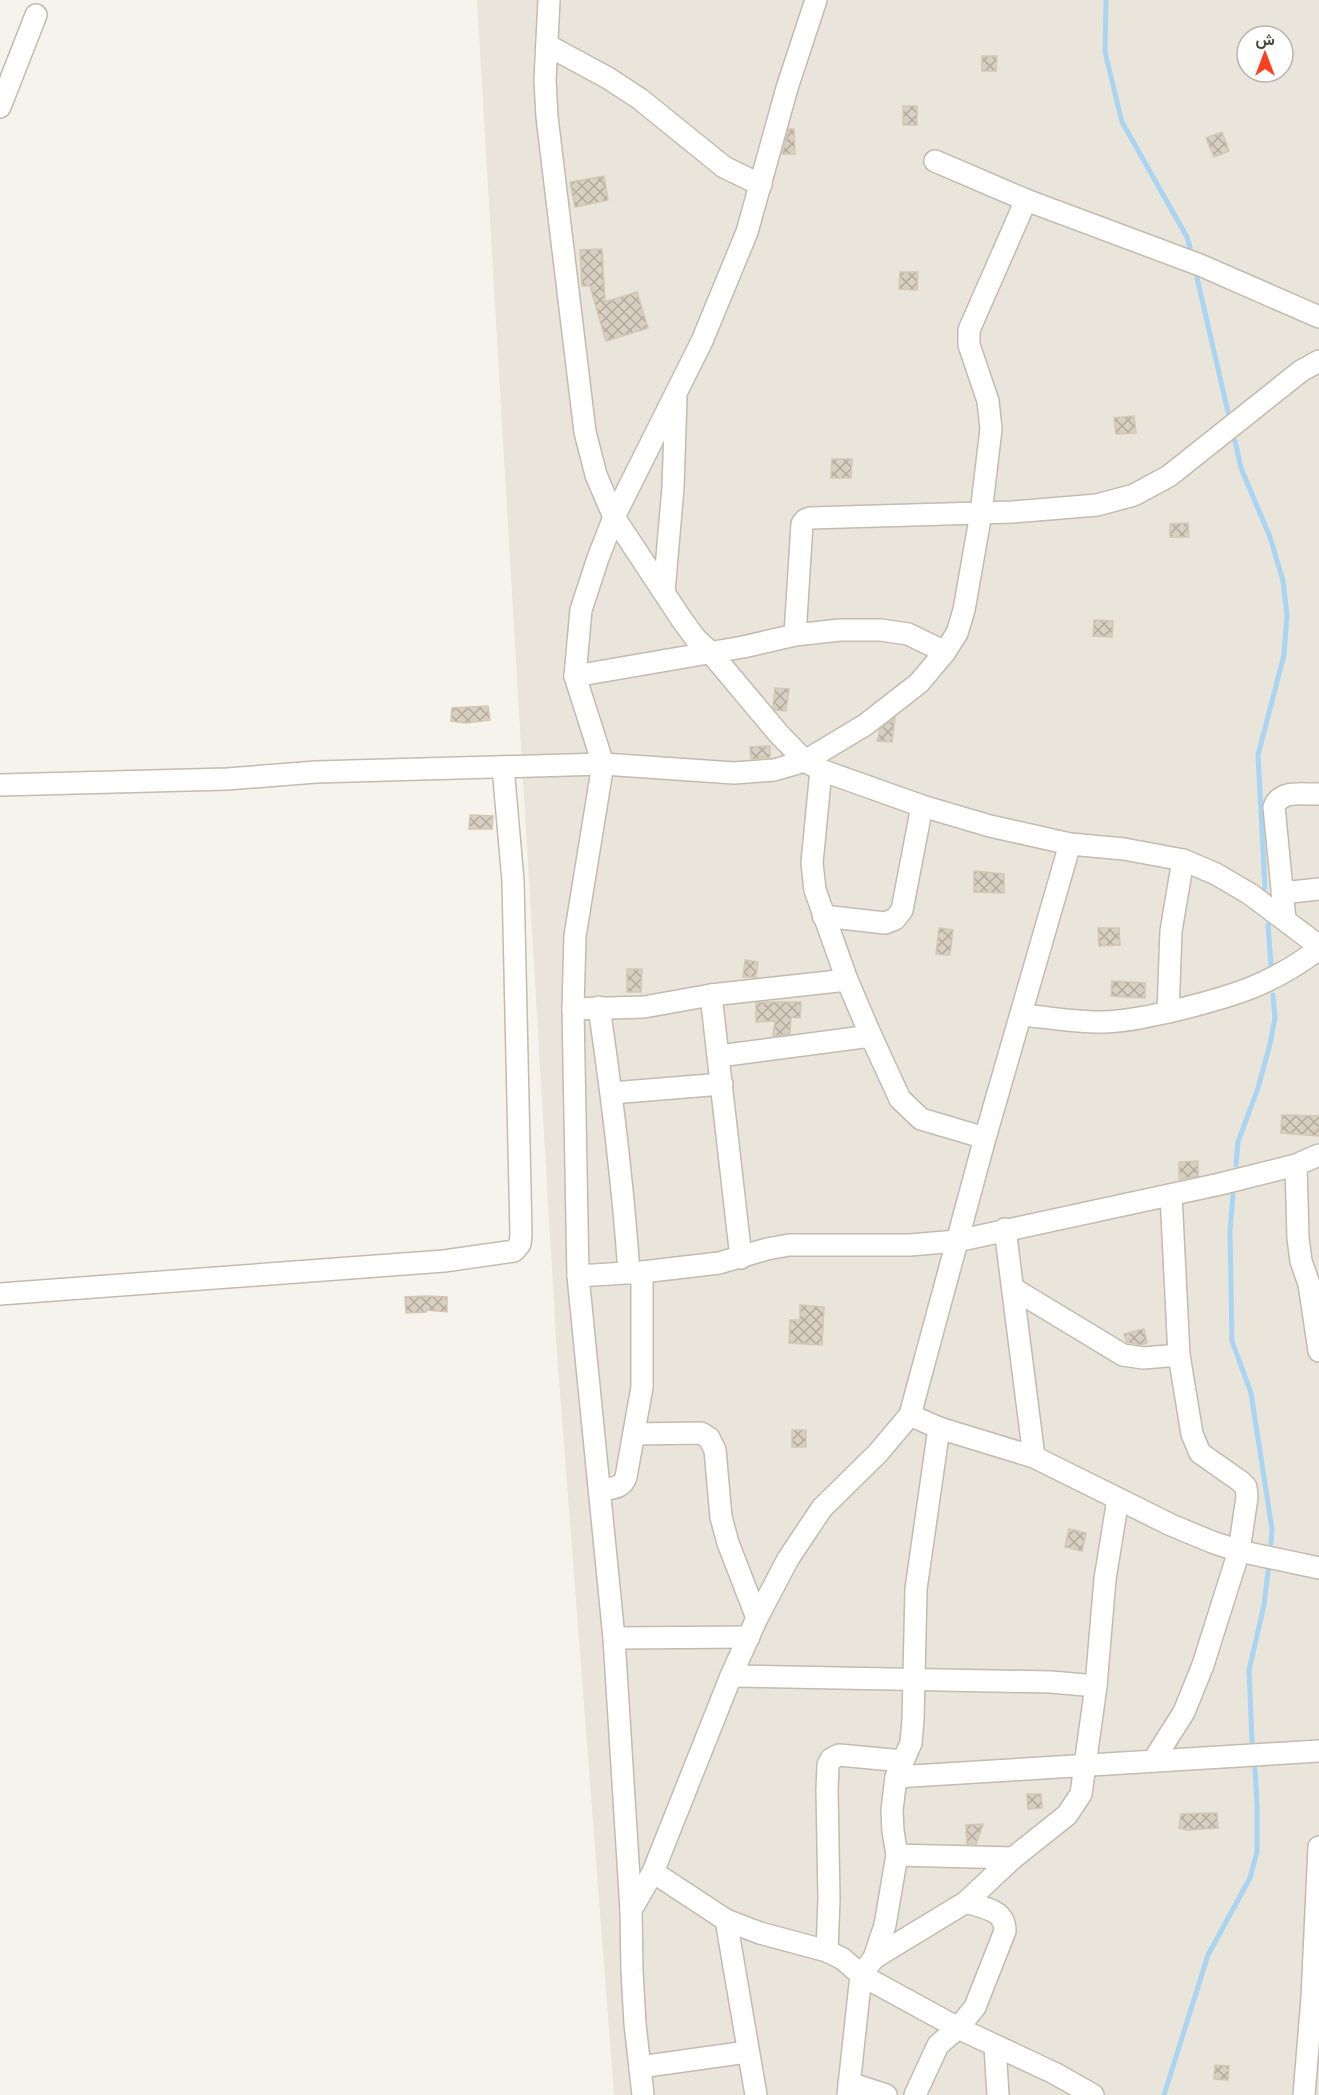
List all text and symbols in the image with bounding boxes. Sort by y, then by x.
north arrow [1235,24,1295,84]
text: ش [1255,31,1275,49]

